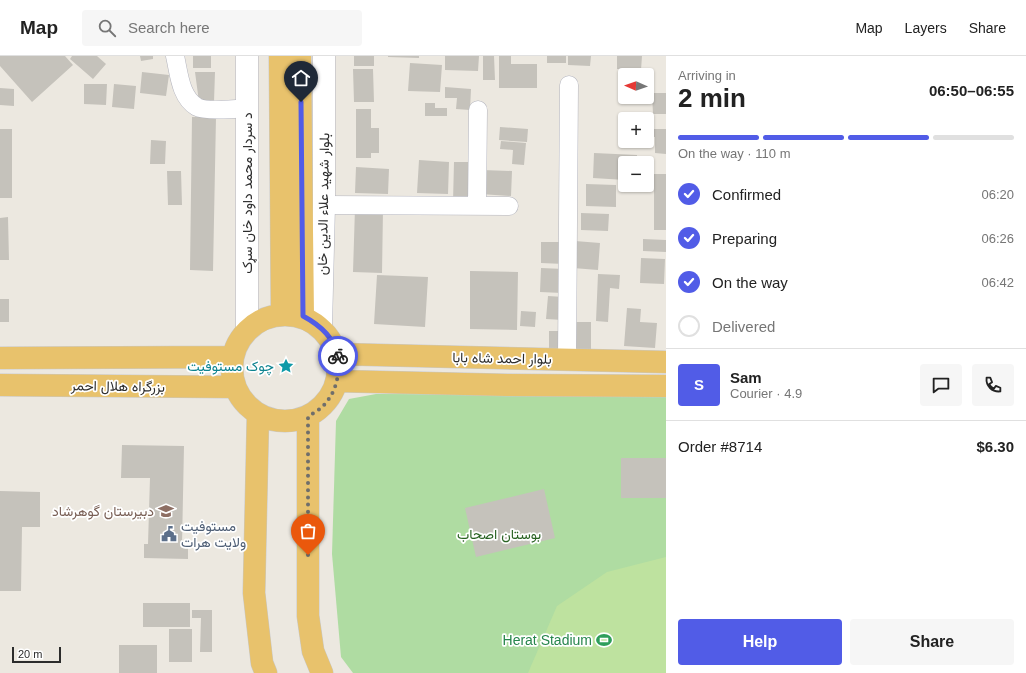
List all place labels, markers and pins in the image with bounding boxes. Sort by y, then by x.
pin [284,61,318,102]
place icon: چوک مستوفیت [277,357,295,375]
place label: چوک مستوفیت [187,358,274,376]
school or university icon: دبیرستان گوهرشاد [157,502,175,520]
place label: دبیرستان گوهرشاد [52,503,154,520]
pin [291,514,325,555]
place label: مستوفیت ولایت هرات [181,518,246,551]
public building icon: مستوفیت ولایت هرات [160,525,178,543]
sports icon: Herat Stadium [595,631,613,649]
place label: Herat Stadium [503,632,592,648]

